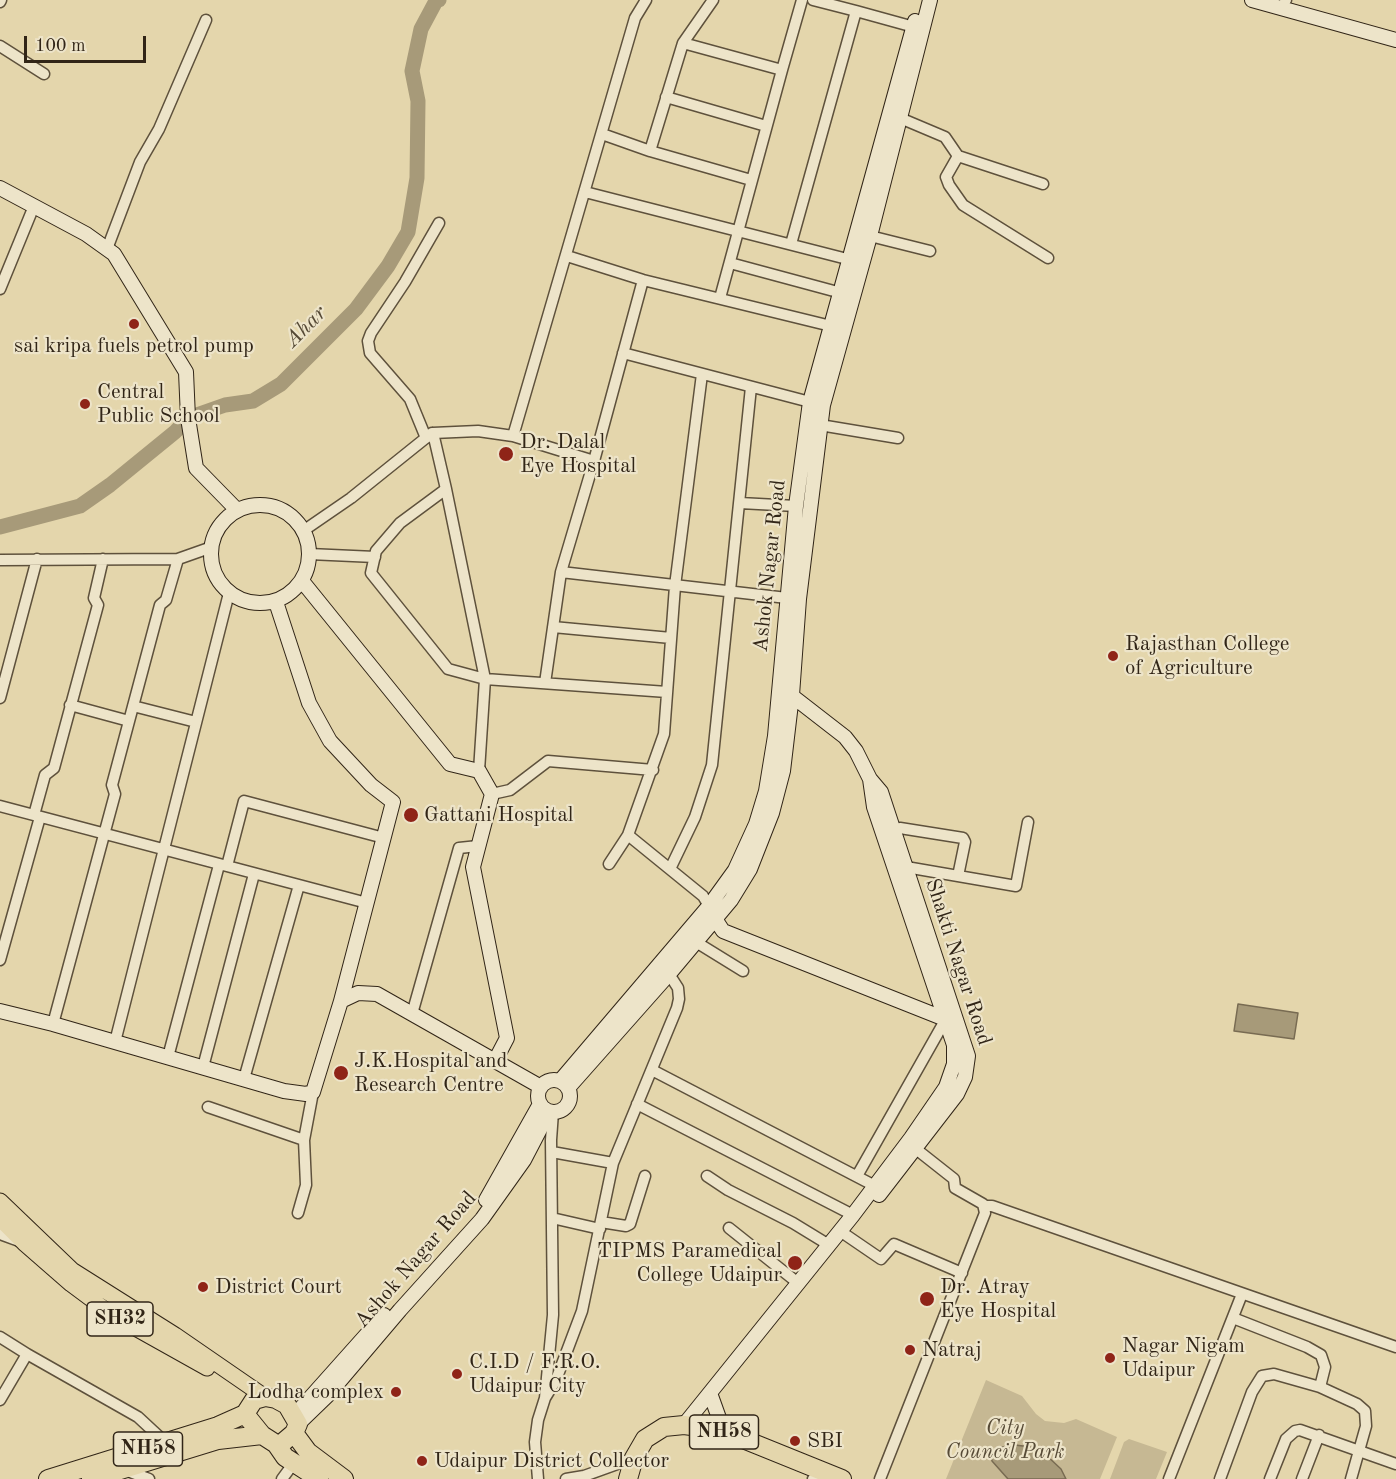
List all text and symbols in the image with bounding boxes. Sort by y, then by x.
scale bar [27,24,148,62]
text: 100 m [35,37,86,55]
water label: Ahar [280,301,332,353]
marker: sai kripa fuels petrol pump [127,317,141,331]
place label: sai kripa fuels petrol pump [14,333,254,359]
place label: Central Public School [97,379,220,429]
marker: Central Public School [78,397,92,411]
place label: Dr. Dalal Eye Hospital [520,429,636,479]
marker: Dr. Dalal Eye Hospital [497,445,515,463]
street label: Ashok Nagar Road [748,478,792,654]
place label: Rajasthan College of Agriculture [1125,631,1289,681]
marker: Rajasthan College of Agriculture [1106,649,1120,663]
place label: Gattani Hospital [424,802,573,828]
marker: Gattani Hospital [402,806,420,824]
street label: Shakti Nagar Road [919,875,997,1049]
place label: J.K.Hospital and Research Centre [354,1048,508,1098]
marker: J.K.Hospital and Research Centre [332,1064,350,1082]
street label: Ashok Nagar Road [350,1186,482,1334]
place label: TIPMS Paramedical College Udaipur [597,1238,782,1288]
marker: TIPMS Paramedical College Udaipur [786,1254,804,1272]
place label: District Court [215,1274,342,1300]
place label: Dr. Atray Eye Hospital [940,1274,1056,1324]
marker: District Court [196,1280,210,1294]
marker: Dr. Atray Eye Hospital [918,1290,936,1308]
road number: SH32 [87,1302,153,1336]
place label: Nagar Nigam Udaipur [1122,1333,1245,1383]
place label: Natraj [922,1337,982,1363]
marker: Natraj [903,1343,917,1357]
place label: C.I.D / F.R.O. Udaipur City [469,1349,601,1399]
marker: Nagar Nigam Udaipur [1103,1351,1117,1365]
marker: C.I.D / F.R.O. Udaipur City [450,1367,464,1381]
place label: Lodha complex [248,1379,384,1405]
marker: Lodha complex [389,1385,403,1399]
road number: NH58 [690,1415,758,1449]
park label: City Council Park [945,1415,1065,1465]
place label: SBI [807,1428,843,1454]
road number: NH58 [114,1432,182,1466]
marker: SBI [788,1434,802,1448]
place label: Udaipur District Collector [434,1448,669,1474]
marker: Udaipur District Collector [415,1454,429,1468]

